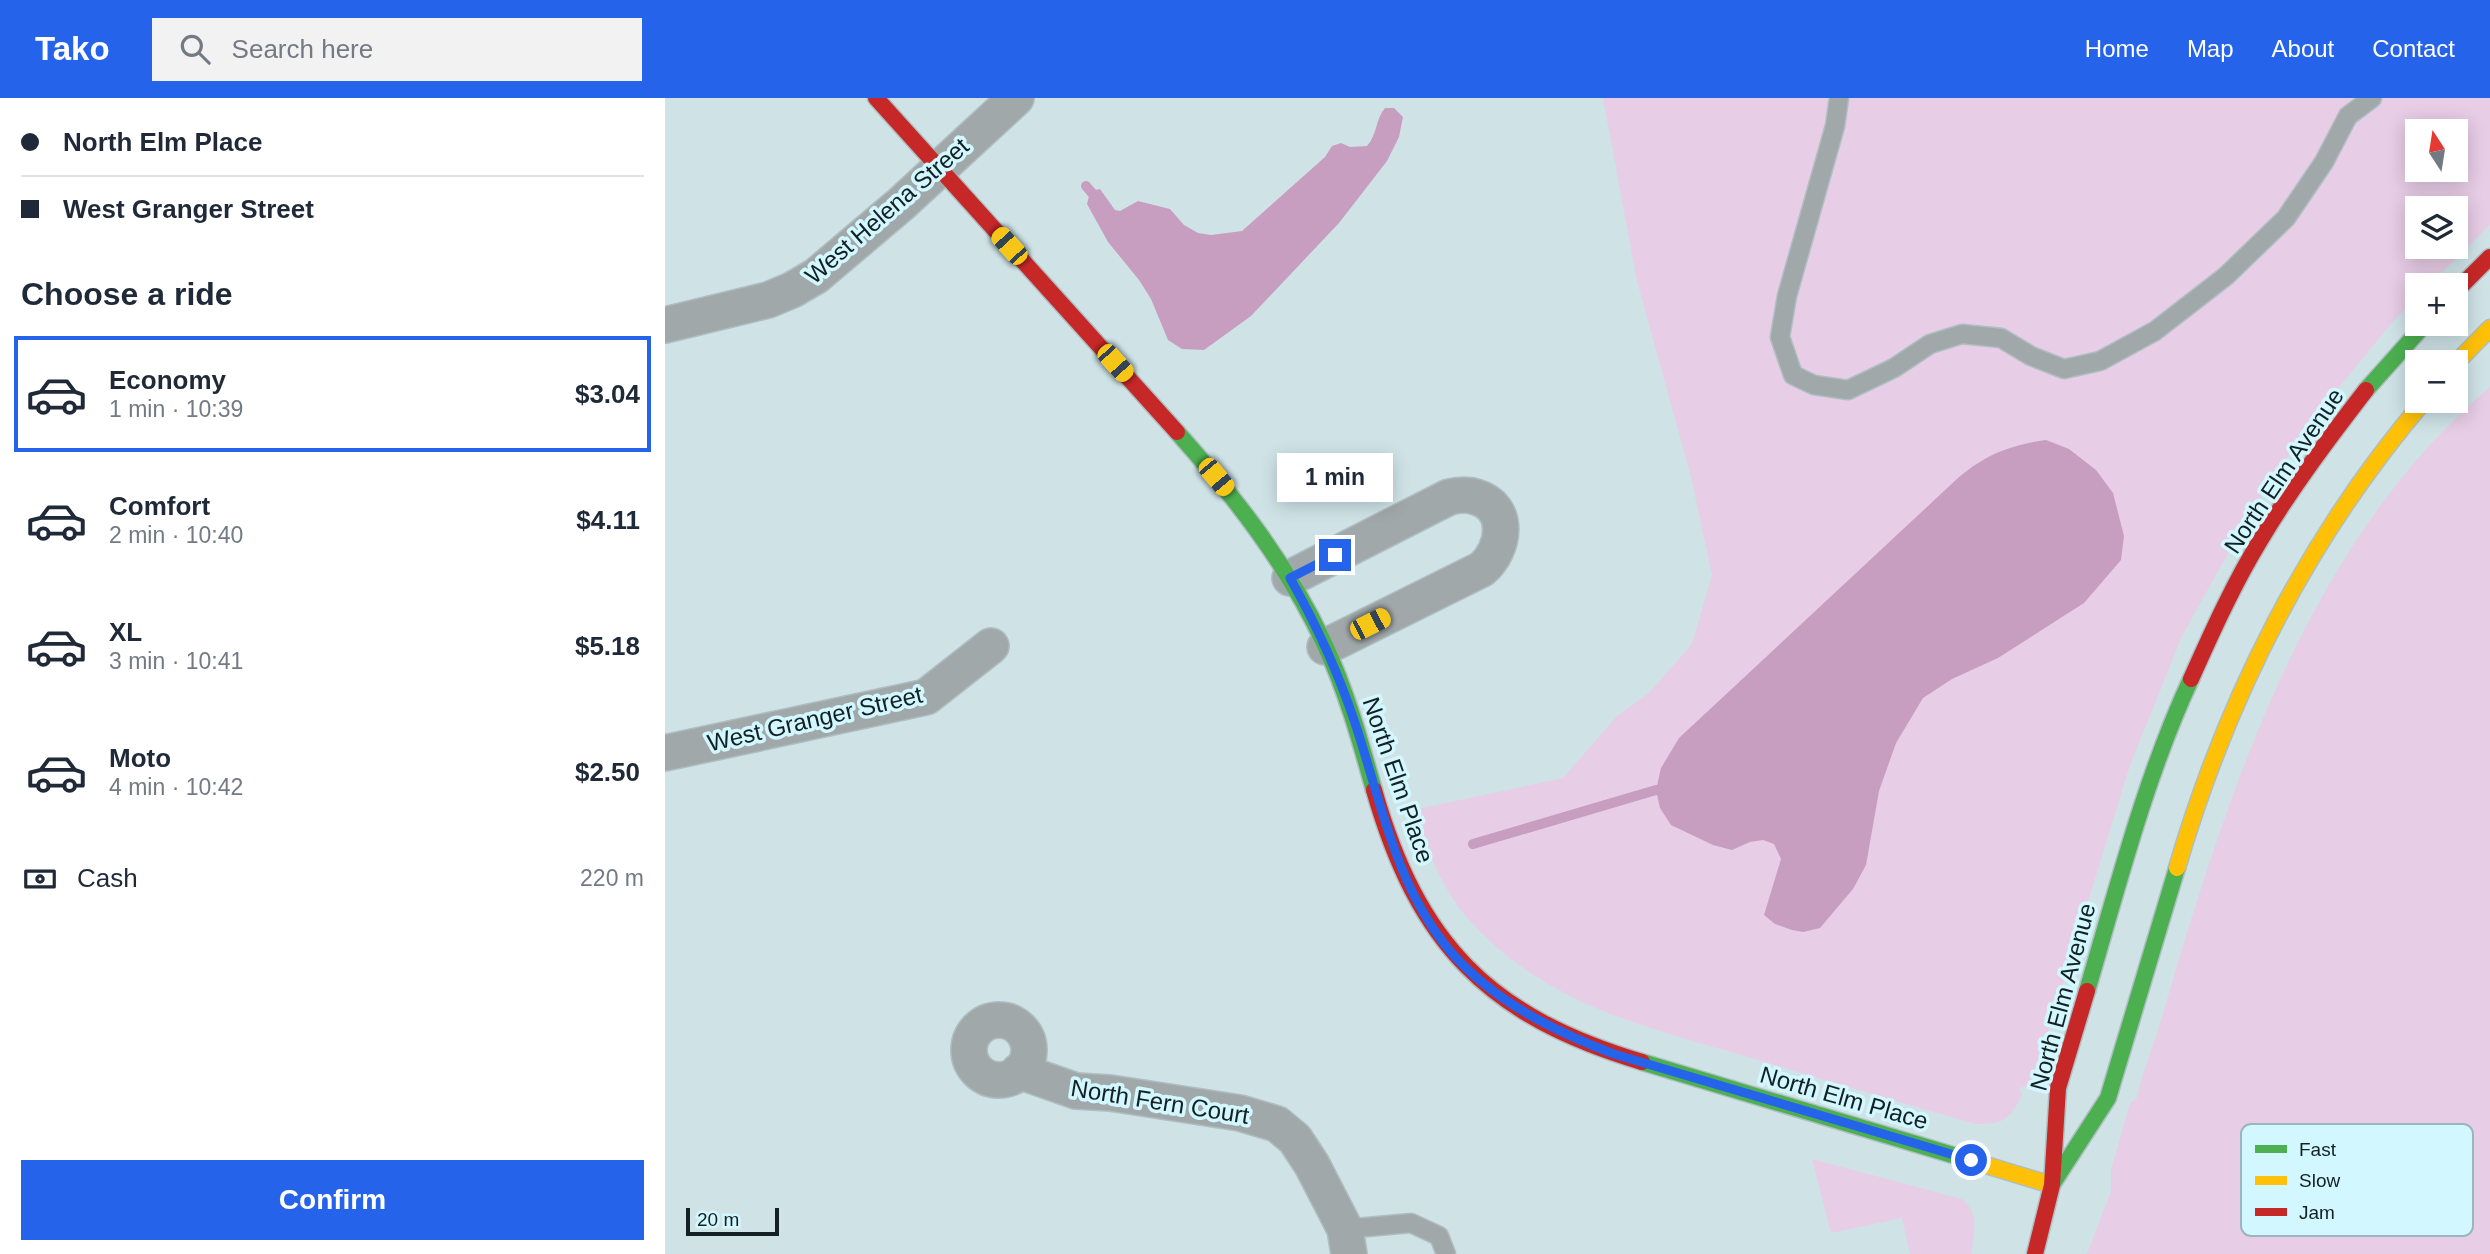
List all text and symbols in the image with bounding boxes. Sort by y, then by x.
search box [152,18,642,81]
text: Tako [35,30,110,67]
icon: search [176,30,214,68]
text: Search here [232,34,373,64]
text: Home [2085,35,2149,62]
text: Map [2187,35,2234,62]
text: About [2272,35,2334,62]
text: Contact [2372,35,2455,62]
north arrow [2405,119,2467,182]
map controls [2405,119,2468,413]
text: North Elm Place [63,127,262,157]
street label: West Helena Street [799,132,974,289]
text: West Granger Street [63,194,314,224]
button: layers [2405,196,2468,259]
car [988,223,1031,269]
button: + [2405,273,2468,336]
text: Choose a ride [21,276,233,312]
car [1094,340,1137,386]
button: − [2405,350,2468,413]
icon: car [25,363,88,426]
text: Economy [109,365,226,395]
text: $3.04 [575,379,640,409]
street label: North Elm Avenue [2218,383,2349,558]
text: 1 min · 10:39 [109,396,243,422]
car [1195,454,1238,500]
callout: 1 min [1277,454,1393,503]
text: 1 min [1305,464,1365,490]
icon: car [25,489,88,552]
text: Comfort [109,491,210,521]
text: $4.11 [576,505,640,535]
text: 2 min · 10:40 [109,522,243,548]
route end [1319,539,1351,571]
car [1347,605,1394,643]
icon: car [25,615,88,678]
text: XL [109,617,142,647]
text: $5.18 [575,631,640,661]
text: 3 min · 10:41 [109,648,243,674]
street label: West Granger Street [705,681,925,756]
street label: North Elm Place [1357,693,1439,866]
icon: car [25,741,88,804]
text: Moto [109,743,171,773]
text: $2.50 [575,757,640,787]
text: 4 min · 10:42 [109,774,243,800]
icon: cash [21,860,59,898]
text: Cash [77,863,138,893]
text: 220 m [580,865,644,891]
street label: North Elm Avenue [2025,900,2101,1094]
street label: North Elm Place [1757,1061,1931,1134]
street label: North Fern Court [1069,1074,1251,1129]
legend [2241,1124,2473,1236]
text: Fast [2299,1139,2337,1160]
route start [1955,1144,1987,1176]
button: Confirm [21,1160,644,1240]
text: Slow [2299,1170,2340,1191]
text: Jam [2299,1202,2335,1223]
scale bar [686,1205,779,1237]
text: 20 m [697,1209,739,1230]

